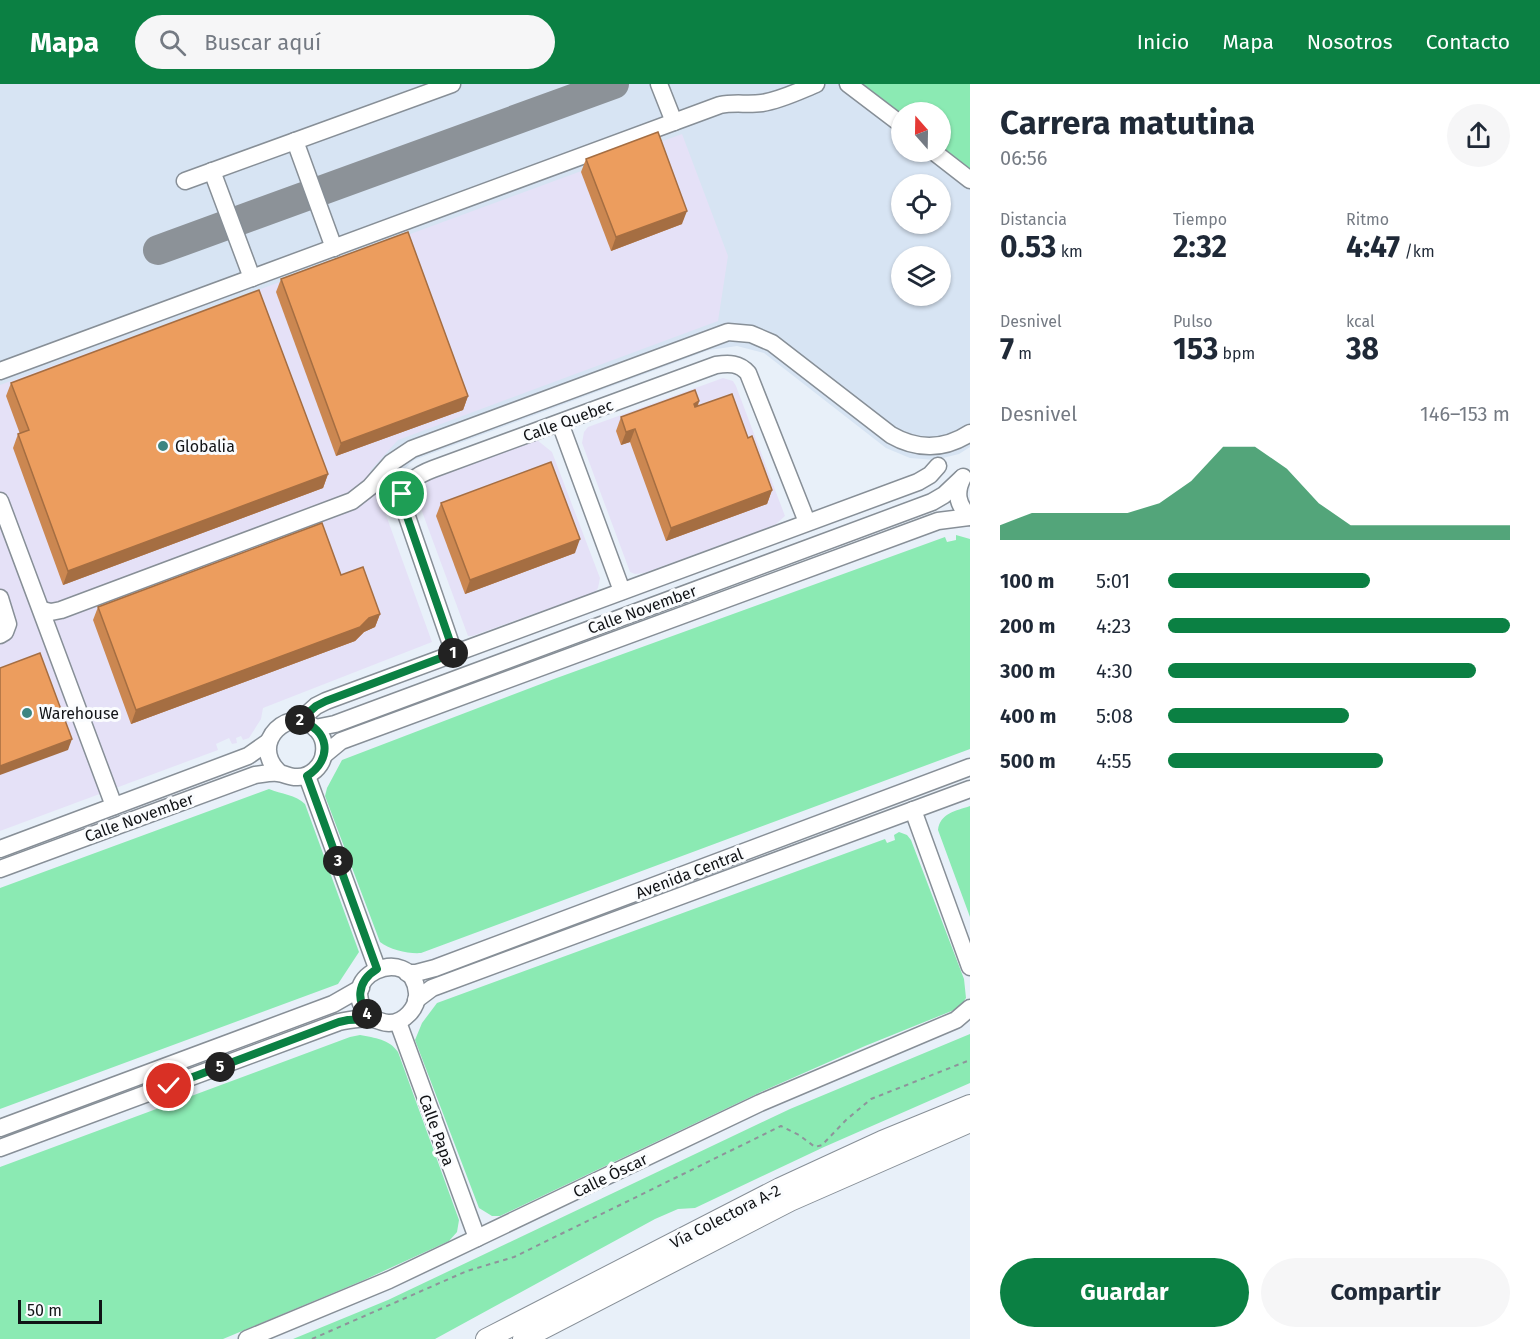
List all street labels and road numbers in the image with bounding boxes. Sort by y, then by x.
street label: Calle Quebec [520,395,616,446]
street label: Calle November [585,581,700,638]
street label: Calle November [82,789,197,846]
street label: Avenida Central [633,844,746,903]
street label: Calle Papa [415,1092,458,1169]
street label: Calle Óscar [569,1148,651,1202]
street label: Vía Colectora A-2 [667,1180,784,1252]

